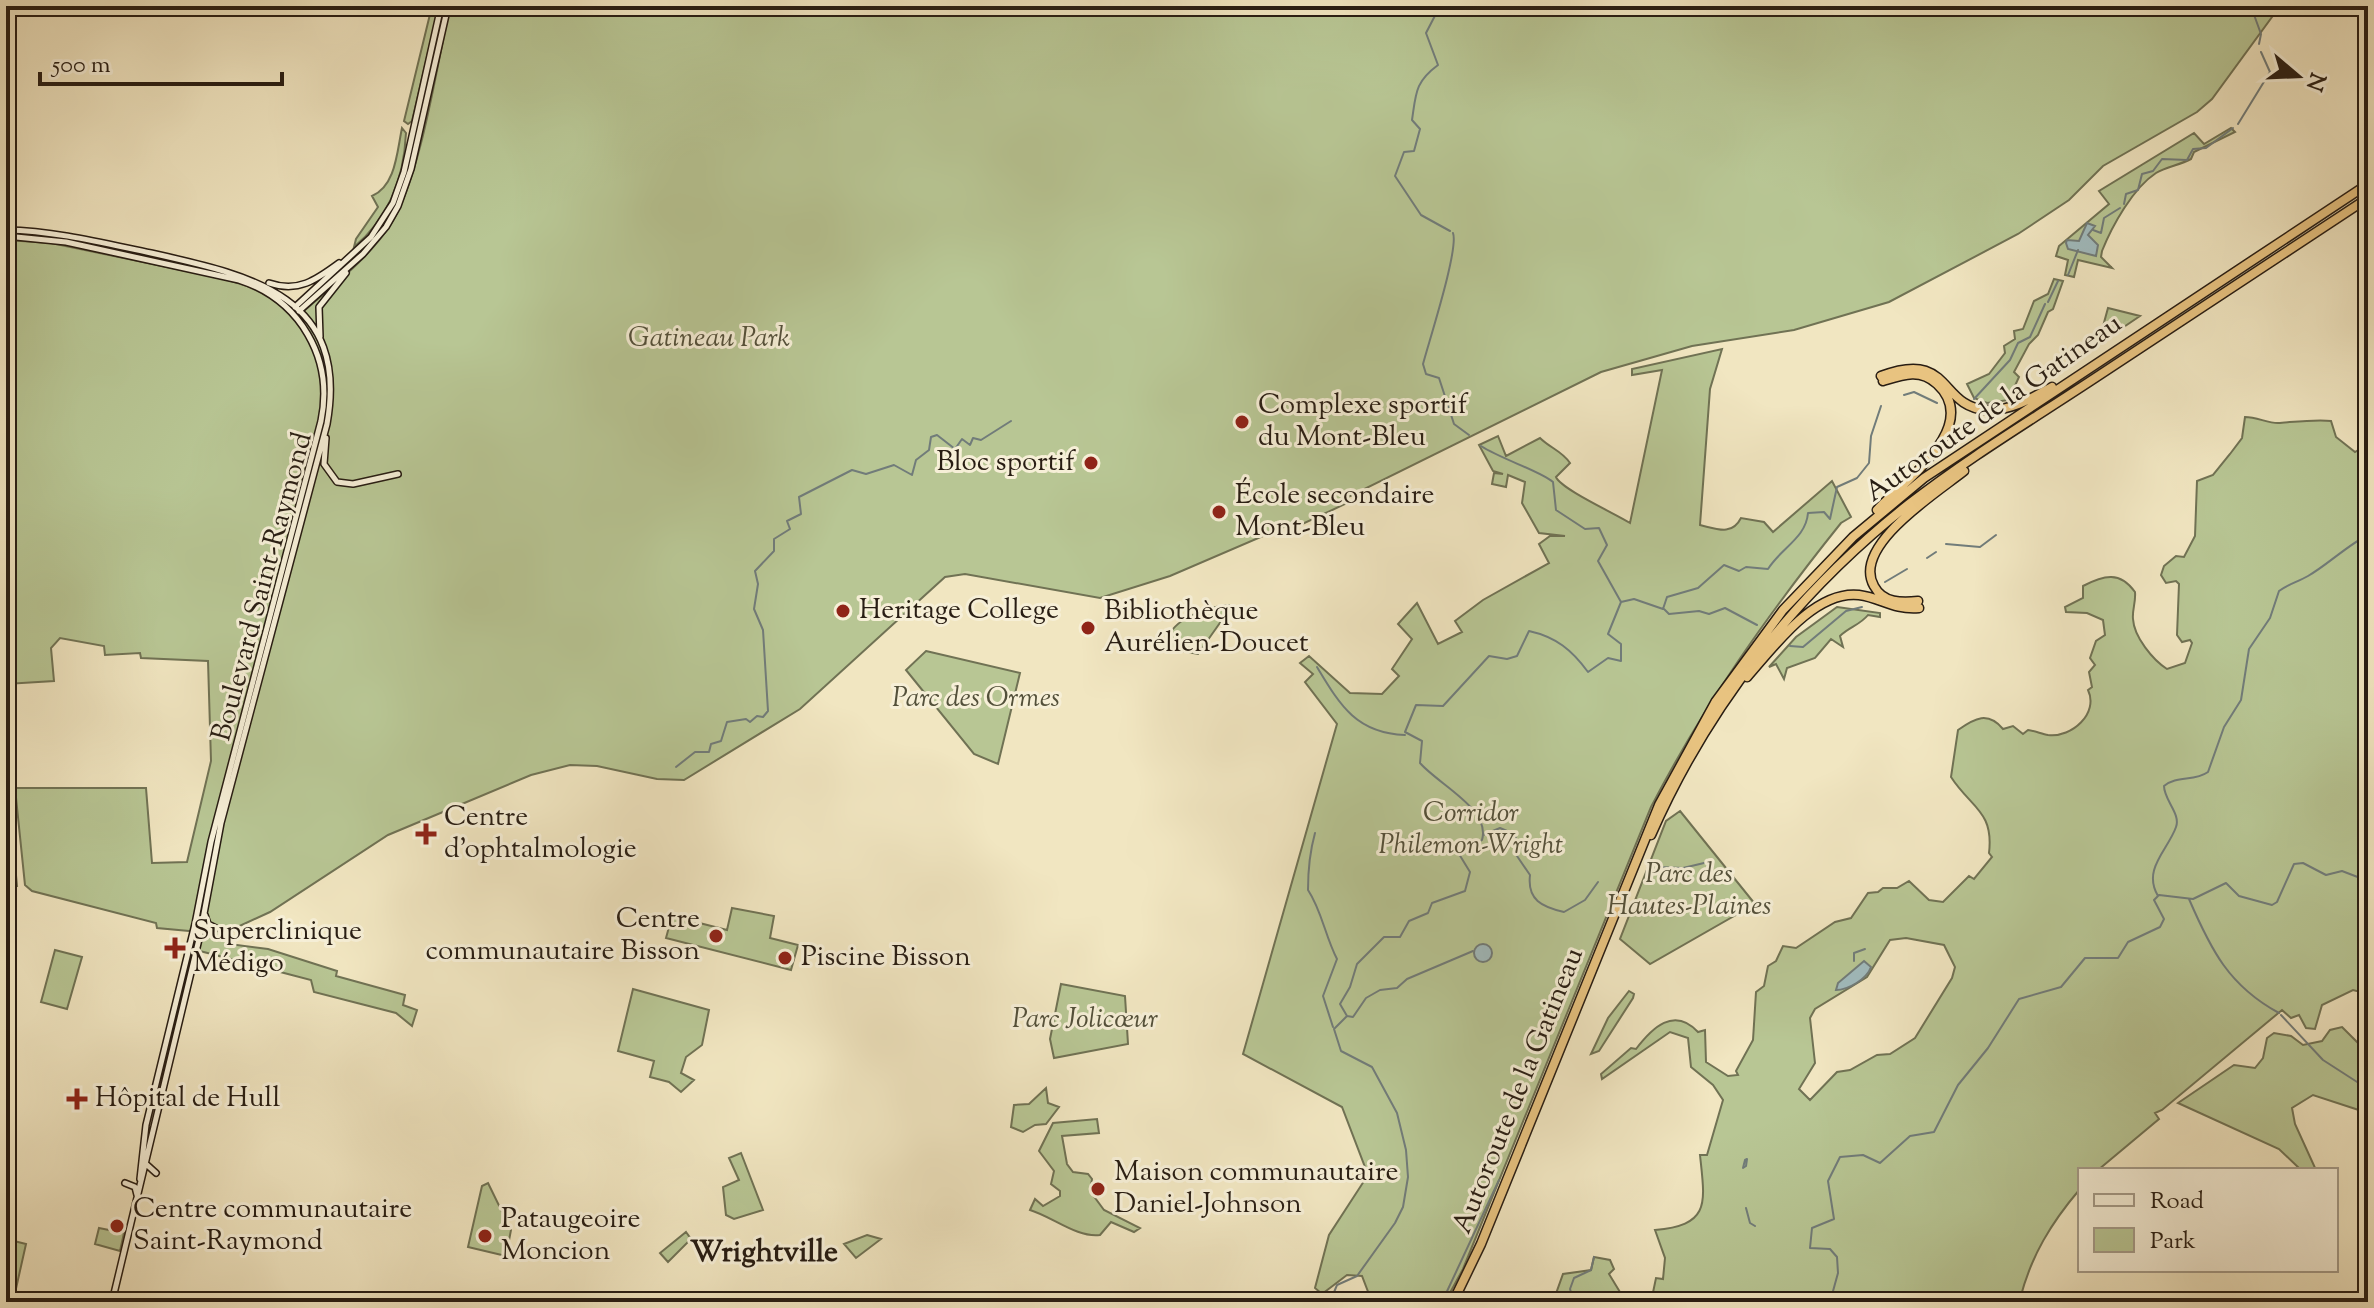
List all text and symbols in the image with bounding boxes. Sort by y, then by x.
scale bar [40,36,282,86]
north arrow [2258,36,2338,116]
text: 500 m [50,49,111,83]
text: N [2296,68,2332,95]
street label: Autoroute de la Gatineau [1857,305,2131,513]
park label: Gatineau Park [628,319,790,359]
place label: Complexe sportif du Mont-Bleu [1258,386,1469,458]
marker: Complexe sportif du Mont-Bleu [1233,413,1251,431]
street label: Boulevard Saint-Raymond [202,428,324,746]
place label: Bloc sportif [936,443,1076,483]
marker: Bloc sportif [1082,454,1100,472]
place label: École secondaire Mont-Bleu [1235,476,1435,548]
marker: École secondaire Mont-Bleu [1210,503,1228,521]
place label: Heritage College [859,591,1059,631]
place label: Bibliothèque Aurélien-Doucet [1104,592,1309,664]
marker: Heritage College [834,602,852,620]
marker: Bibliothèque Aurélien-Doucet [1079,619,1097,637]
park label: Parc des Ormes [892,679,1060,719]
park label: Corridor Philemon-Wright [1379,794,1563,866]
place label: Centre d'ophtalmologie [444,798,637,870]
marker: Centre d'ophtalmologie [415,823,437,845]
park label: Parc des Hautes-Plaines [1607,855,1771,927]
place label: Centre communautaire Bisson [425,900,700,972]
place label: Superclinique Médigo [193,912,362,984]
marker: Centre communautaire Bisson [707,927,725,945]
marker: Superclinique Médigo [164,937,186,959]
place label: Piscine Bisson [801,938,971,978]
street label: Autoroute de la Gatineau [1443,942,1595,1240]
marker: Piscine Bisson [776,949,794,967]
park label: Parc Jolicœur [1012,1000,1158,1040]
place label: Hôpital de Hull [95,1079,280,1119]
marker: Hôpital de Hull [66,1088,88,1110]
place label: Maison communautaire Daniel-Johnson [1114,1153,1399,1225]
legend [2078,1168,2338,1272]
marker: Maison communautaire Daniel-Johnson [1089,1180,1107,1198]
text: Road [2150,1185,2204,1219]
place label: Centre communautaire Saint-Raymond [133,1190,412,1262]
place label: Pataugeoire Moncion [501,1200,641,1272]
marker: Centre communautaire Saint-Raymond [108,1217,126,1235]
text: Park [2150,1225,2196,1259]
marker: Pataugeoire Moncion [476,1227,494,1245]
district label: Wrightville [690,1232,838,1275]

